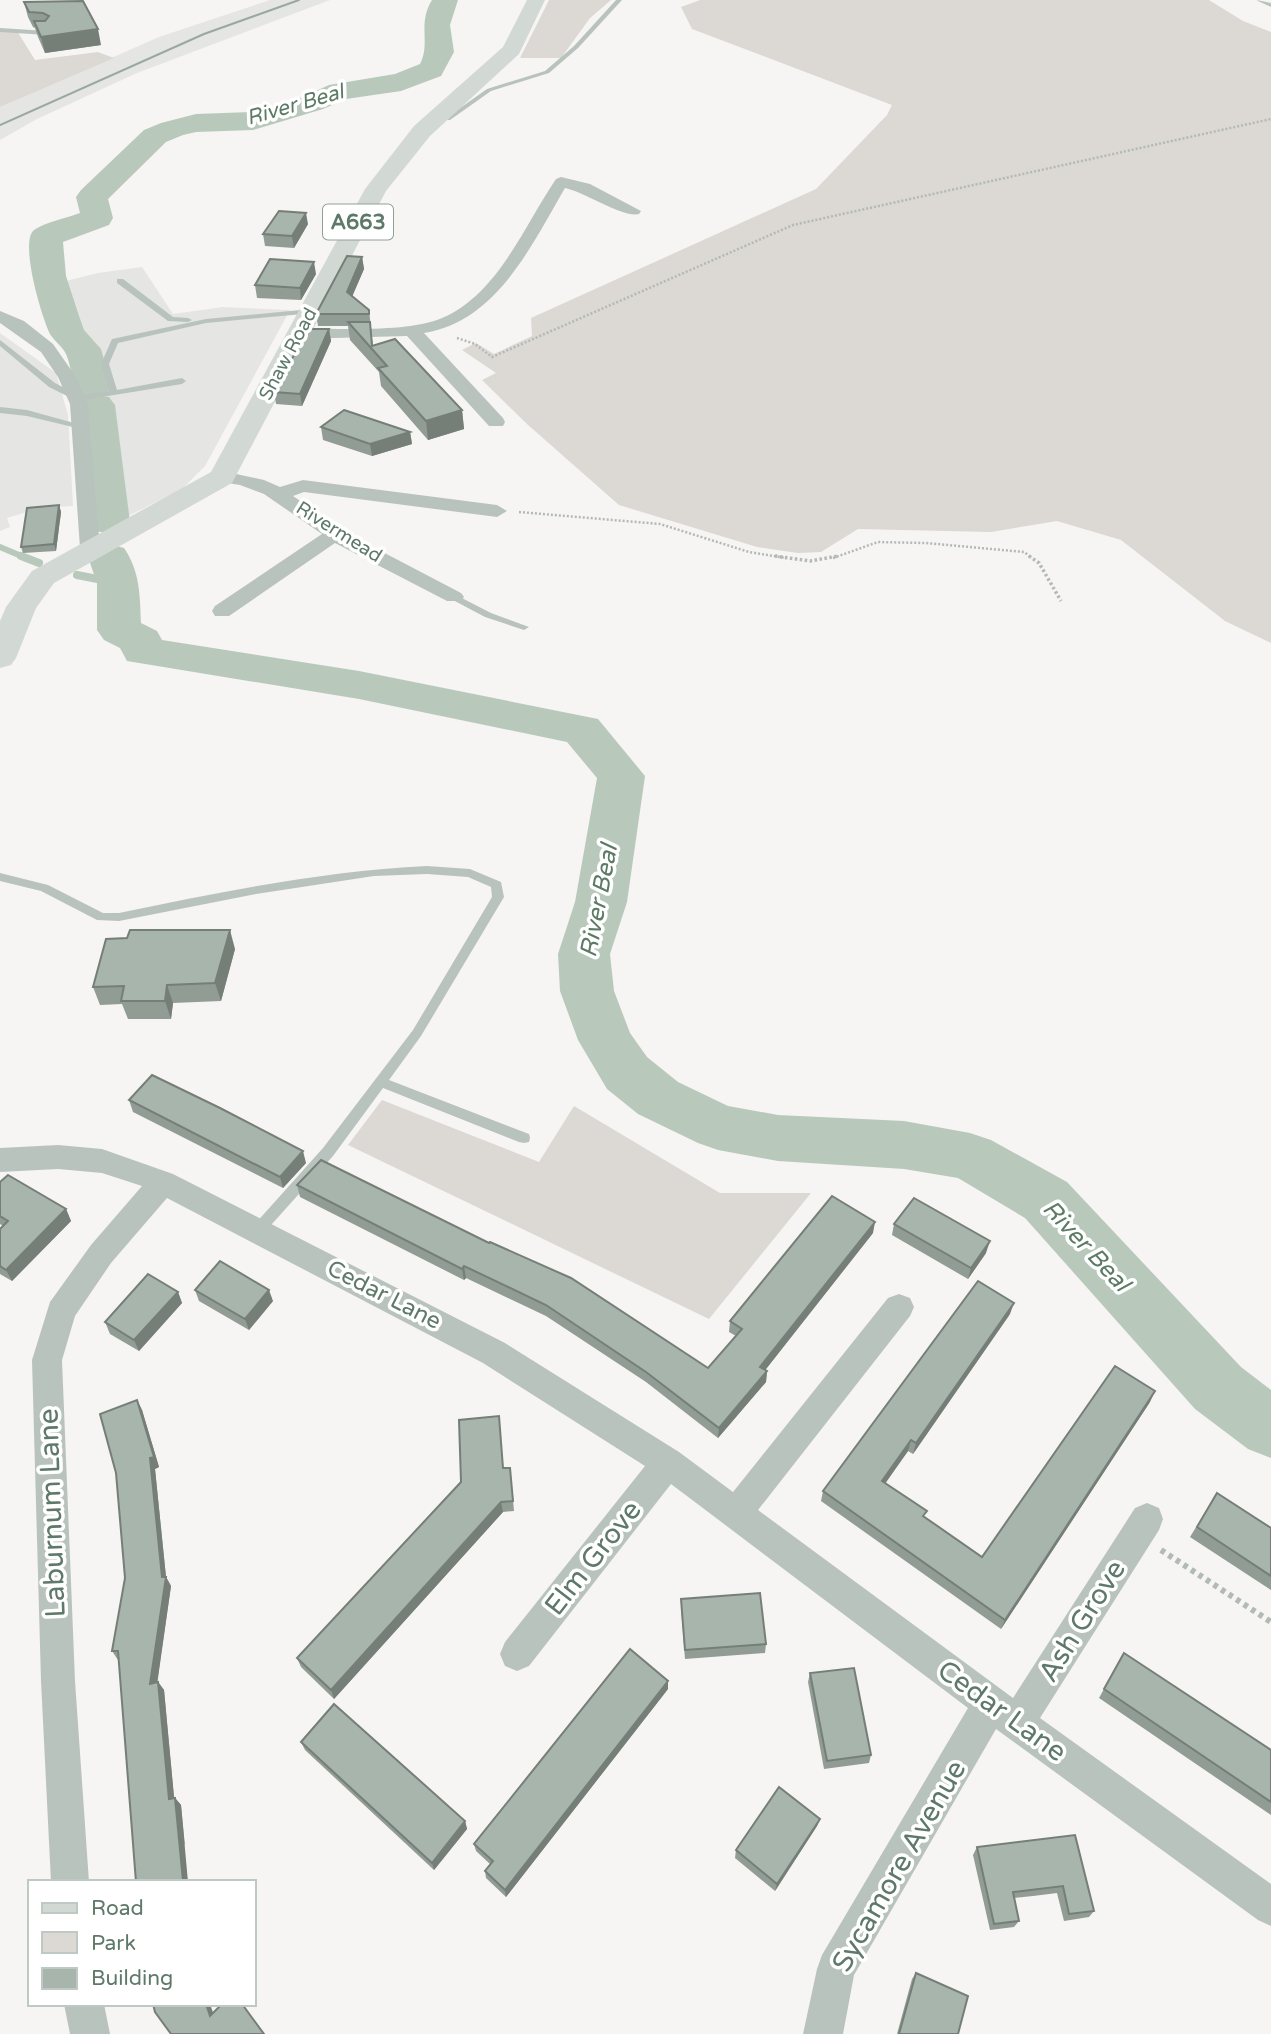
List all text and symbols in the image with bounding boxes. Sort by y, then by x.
water label: River Beal [244,78,349,131]
road number: A663 [323,204,393,240]
street label: Shaw Road [254,304,322,404]
street label: Rivermead [292,497,386,567]
water label: River Beal [574,839,625,960]
water label: River Beal [1036,1194,1138,1300]
street label: Cedar Lane [322,1254,446,1336]
street label: Laburnum Lane [31,1408,73,1618]
street label: Elm Grove [538,1494,648,1622]
street label: Ash Grove [1031,1554,1133,1688]
street label: Cedar Lane [931,1653,1073,1769]
street label: Sycamore Avenue [825,1754,973,1978]
legend [28,1880,256,2006]
text: Road [91,1896,144,1921]
text: Park [91,1931,136,1956]
text: Building [91,1966,173,1991]

